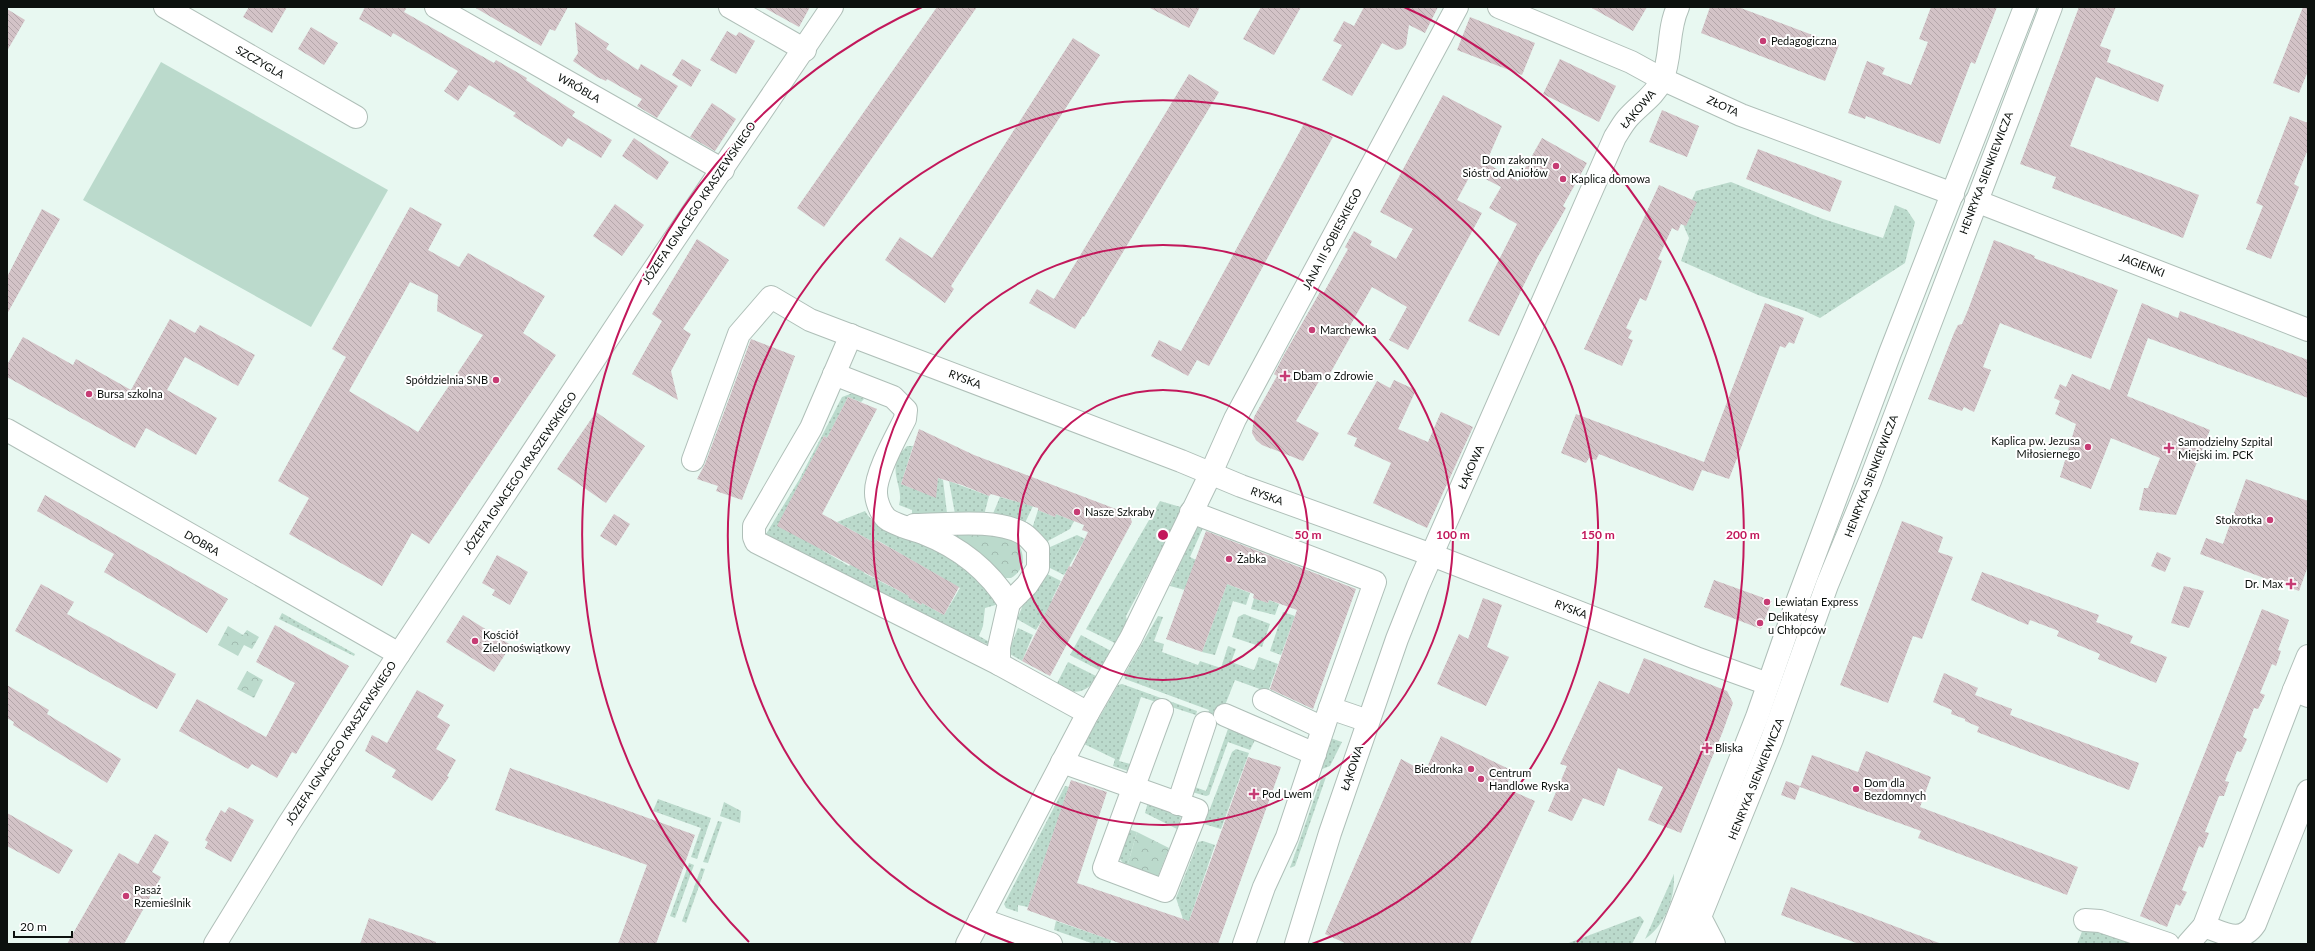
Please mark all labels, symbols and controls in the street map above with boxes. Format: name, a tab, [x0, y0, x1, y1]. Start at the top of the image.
place label: Pedagogiczna	[1771, 34, 1837, 47]
marker: Pedagogiczna	[1758, 36, 1768, 46]
street label: SZCZYGLA	[234, 42, 287, 81]
street label: WRÓBLA	[556, 70, 603, 105]
street label: ŁĄKOWA	[1617, 86, 1658, 131]
street label: ZŁOTA	[1705, 93, 1742, 119]
street label: HENRYKA SIENKIEWICZA	[1956, 109, 2015, 236]
street label: JÓZEFA IGNACEGO KRASZEWSKIEGO	[639, 119, 758, 286]
place label: Dom zakonny Sióstr od Aniołów	[1462, 153, 1548, 179]
marker: Dom zakonny Sióstr od Aniołów	[1551, 161, 1561, 171]
place label: Kaplica domowa	[1571, 172, 1650, 185]
marker: Kaplica domowa	[1558, 174, 1568, 184]
street label: JANA III SOBIESKIEGO	[1299, 186, 1364, 292]
street label: JAGIENKI	[2117, 250, 2167, 279]
place label: Marchewka	[1320, 323, 1376, 336]
marker: Marchewka	[1307, 325, 1317, 335]
street label: RYSKA	[947, 366, 984, 391]
place label: Dbam o Zdrowie	[1293, 369, 1374, 382]
marker: Dbam o Zdrowie	[1280, 371, 1290, 381]
place label: Spółdzielnia SNB	[406, 373, 488, 386]
marker: Spółdzielnia SNB	[491, 375, 501, 385]
place label: Bursa szkolna	[97, 387, 163, 400]
marker: Bursa szkolna	[84, 389, 94, 399]
street label: JÓZEFA IGNACEGO KRASZEWSKIEGO	[460, 389, 579, 556]
street label: HENRYKA SIENKIEWICZA	[1841, 412, 1900, 539]
place label: Kaplica pw. Jezusa Miłosiernego	[1991, 434, 2080, 460]
place label: Samodzielny Szpital Miejski im. PCK	[2178, 435, 2273, 461]
street label: ŁĄKOWA	[1455, 442, 1486, 491]
marker: Kaplica pw. Jezusa Miłosiernego	[2083, 442, 2093, 452]
marker: Samodzielny Szpital Miejski im. PCK	[2163, 442, 2175, 454]
street label: RYSKA	[1249, 484, 1286, 508]
place label: Nasze Szkraby	[1085, 505, 1155, 518]
marker: Nasze Szkraby	[1072, 507, 1082, 517]
place label: Stokrotka	[2216, 513, 2262, 526]
marker: Stokrotka	[2265, 515, 2275, 525]
street label: DOBRA	[182, 527, 223, 558]
text: 50 m	[1295, 527, 1321, 542]
text: 100 m	[1436, 527, 1470, 542]
text: 150 m	[1581, 527, 1615, 542]
text: 200 m	[1726, 527, 1760, 542]
centre of rings	[1156, 528, 1170, 542]
place label: Żabka	[1237, 552, 1266, 565]
marker: Żabka	[1224, 554, 1234, 564]
place label: Dr. Max	[2245, 577, 2284, 590]
marker: Dr. Max	[2286, 579, 2296, 589]
place label: Lewiatan Express	[1775, 595, 1858, 608]
street label: RYSKA	[1553, 596, 1590, 621]
marker: Lewiatan Express	[1762, 597, 1772, 607]
place label: Delikatesy u Chłopców	[1768, 610, 1827, 636]
marker: Delikatesy u Chłopców	[1755, 618, 1765, 628]
place label: Kościół Zielonoświątkowy	[483, 628, 571, 654]
marker: Kościół Zielonoświątkowy	[470, 636, 480, 646]
street label: JÓZEFA IGNACEGO KRASZEWSKIEGO	[283, 658, 399, 827]
street label: HENRYKA SIENKIEWICZA	[1725, 716, 1786, 842]
place label: Bliska	[1715, 741, 1743, 754]
street label: ŁĄKOWA	[1338, 743, 1366, 792]
marker: Bliska	[1702, 743, 1712, 753]
place label: Biedronka	[1414, 762, 1463, 775]
marker: Biedronka	[1466, 764, 1476, 774]
place label: Centrum Handlowe Ryska	[1489, 766, 1569, 792]
marker: Centrum Handlowe Ryska	[1476, 774, 1486, 784]
place label: Dom dla Bezdomnych	[1864, 776, 1926, 802]
marker: Dom dla Bezdomnych	[1851, 784, 1861, 794]
place label: Pod Lwem	[1262, 787, 1312, 800]
marker: Pod Lwem	[1249, 789, 1259, 799]
place label: Pasaż Rzemieślnik	[134, 883, 191, 909]
marker: Pasaż Rzemieślnik	[121, 891, 131, 901]
scale bar	[14, 913, 72, 939]
text: 20 m	[20, 919, 47, 934]

